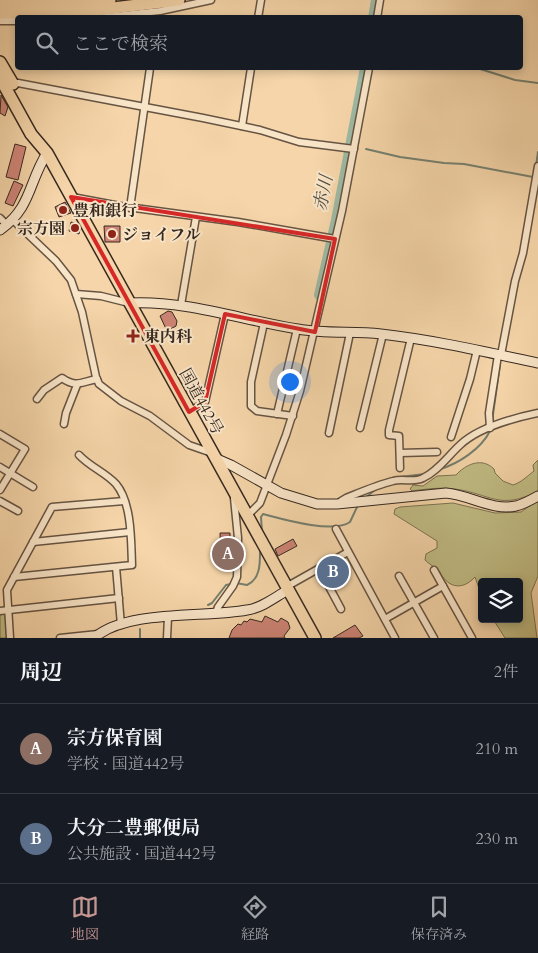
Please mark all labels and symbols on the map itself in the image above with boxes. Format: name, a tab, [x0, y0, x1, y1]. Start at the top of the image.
water label: 赤川	[308, 171, 340, 213]
place label: 豊和銀行	[73, 200, 137, 222]
marker: 豊和銀行	[57, 204, 69, 216]
place label: 宗方園	[17, 218, 65, 240]
marker: 宗方園	[69, 222, 81, 234]
place label: ジョイフル	[122, 224, 201, 246]
marker: ジョイフル	[106, 228, 118, 240]
place label: 東内科	[144, 326, 193, 348]
marker: 東内科	[126, 329, 140, 343]
street label: 国道442号	[174, 364, 228, 439]
your location	[277, 369, 303, 395]
pin: A	[212, 535, 244, 573]
pin: B	[317, 553, 349, 591]

